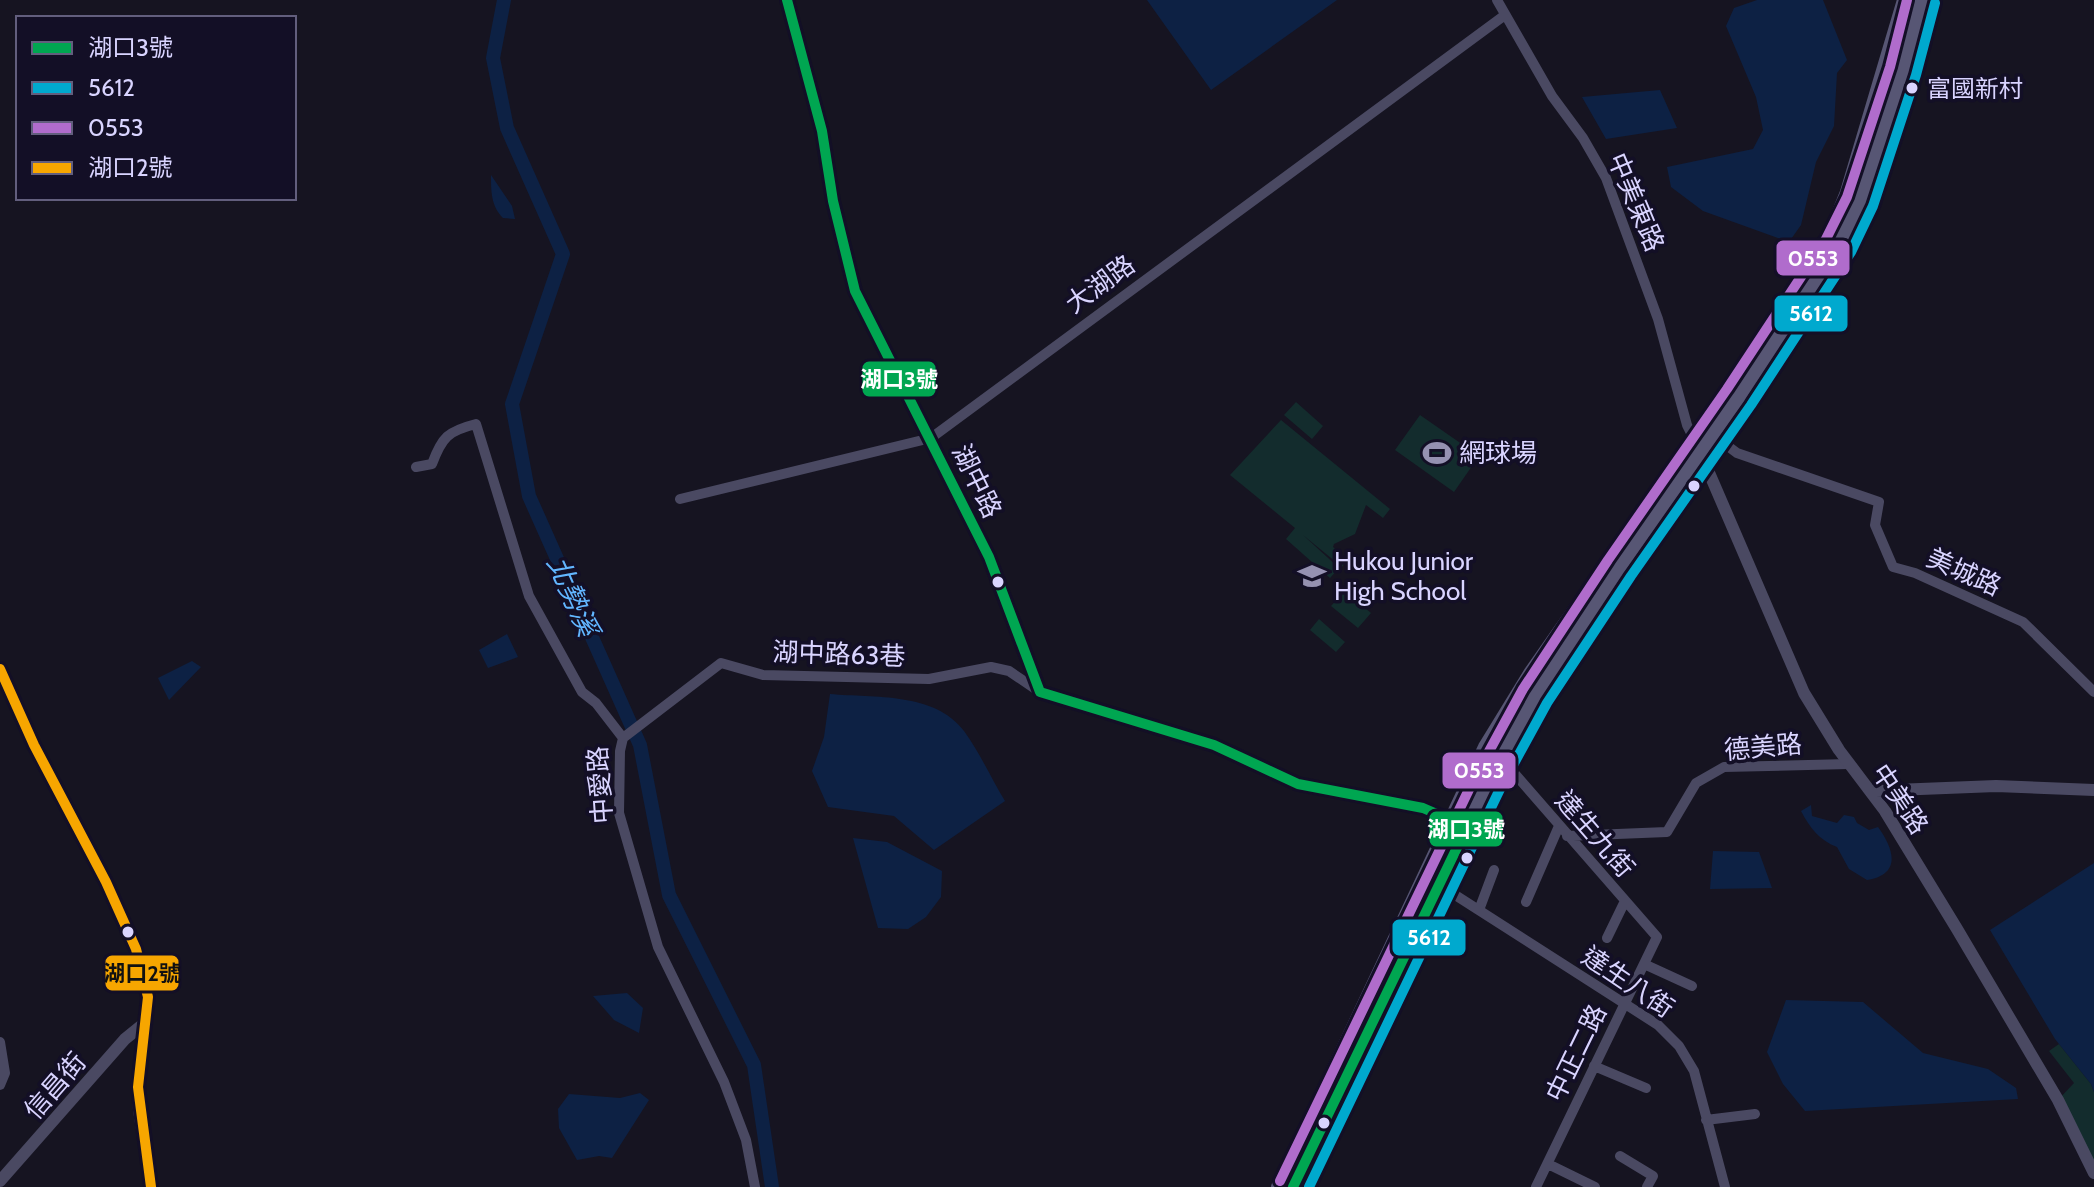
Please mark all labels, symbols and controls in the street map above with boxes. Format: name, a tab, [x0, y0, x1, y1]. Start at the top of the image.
legend	[16, 16, 296, 200]
text: 湖口3號	[88, 33, 173, 62]
text: 5612	[88, 73, 135, 102]
place label: 富國新村	[1927, 74, 2023, 103]
marker: 富國新村	[1904, 80, 1920, 96]
text: 0553	[88, 113, 144, 142]
street label: 中美東路	[1601, 148, 1671, 256]
text: 湖口2號	[88, 153, 173, 182]
line badge: 0553	[1775, 239, 1851, 277]
text: 0553	[1787, 245, 1839, 272]
street label: 大湖路	[1059, 248, 1141, 320]
line badge: 5612	[1773, 294, 1849, 333]
text: 5612	[1789, 300, 1833, 327]
line badge: 湖口3號	[861, 360, 937, 398]
text: 湖口3號	[860, 366, 938, 393]
place label: 網球場	[1459, 437, 1537, 469]
sports icon: 網球場	[1422, 438, 1452, 468]
street label: 湖中路	[946, 439, 1008, 523]
unlabelled marker	[1686, 478, 1702, 494]
street label: 美城路	[1922, 542, 2006, 602]
place label: Hukou Junior High School	[1334, 545, 1474, 607]
water label: 北勢溪	[540, 551, 607, 645]
school or university icon: Hukou Junior High School	[1297, 561, 1327, 591]
unlabelled marker	[990, 574, 1006, 590]
street label: 湖中路63巷	[772, 636, 906, 672]
street label: 德美路	[1723, 728, 1803, 766]
street label: 中愛路	[581, 745, 619, 825]
line badge: 0553	[1441, 751, 1517, 790]
text: 0553	[1453, 757, 1505, 784]
street label: 中美路	[1865, 758, 1935, 840]
street label: 達生九街	[1549, 784, 1641, 884]
line badge: 湖口3號	[1428, 810, 1504, 848]
text: 湖口3號	[1427, 816, 1505, 843]
unlabelled marker	[1459, 850, 1475, 866]
line badge: 5612	[1391, 918, 1467, 957]
unlabelled marker	[120, 924, 136, 940]
text: 5612	[1407, 924, 1451, 951]
street label: 達生八街	[1576, 940, 1680, 1024]
line badge: 湖口2號	[104, 954, 180, 992]
text: 湖口2號	[103, 960, 181, 987]
street label: 中正二路	[1539, 999, 1613, 1107]
street label: 信昌街	[17, 1046, 93, 1126]
unlabelled marker	[1316, 1115, 1332, 1131]

